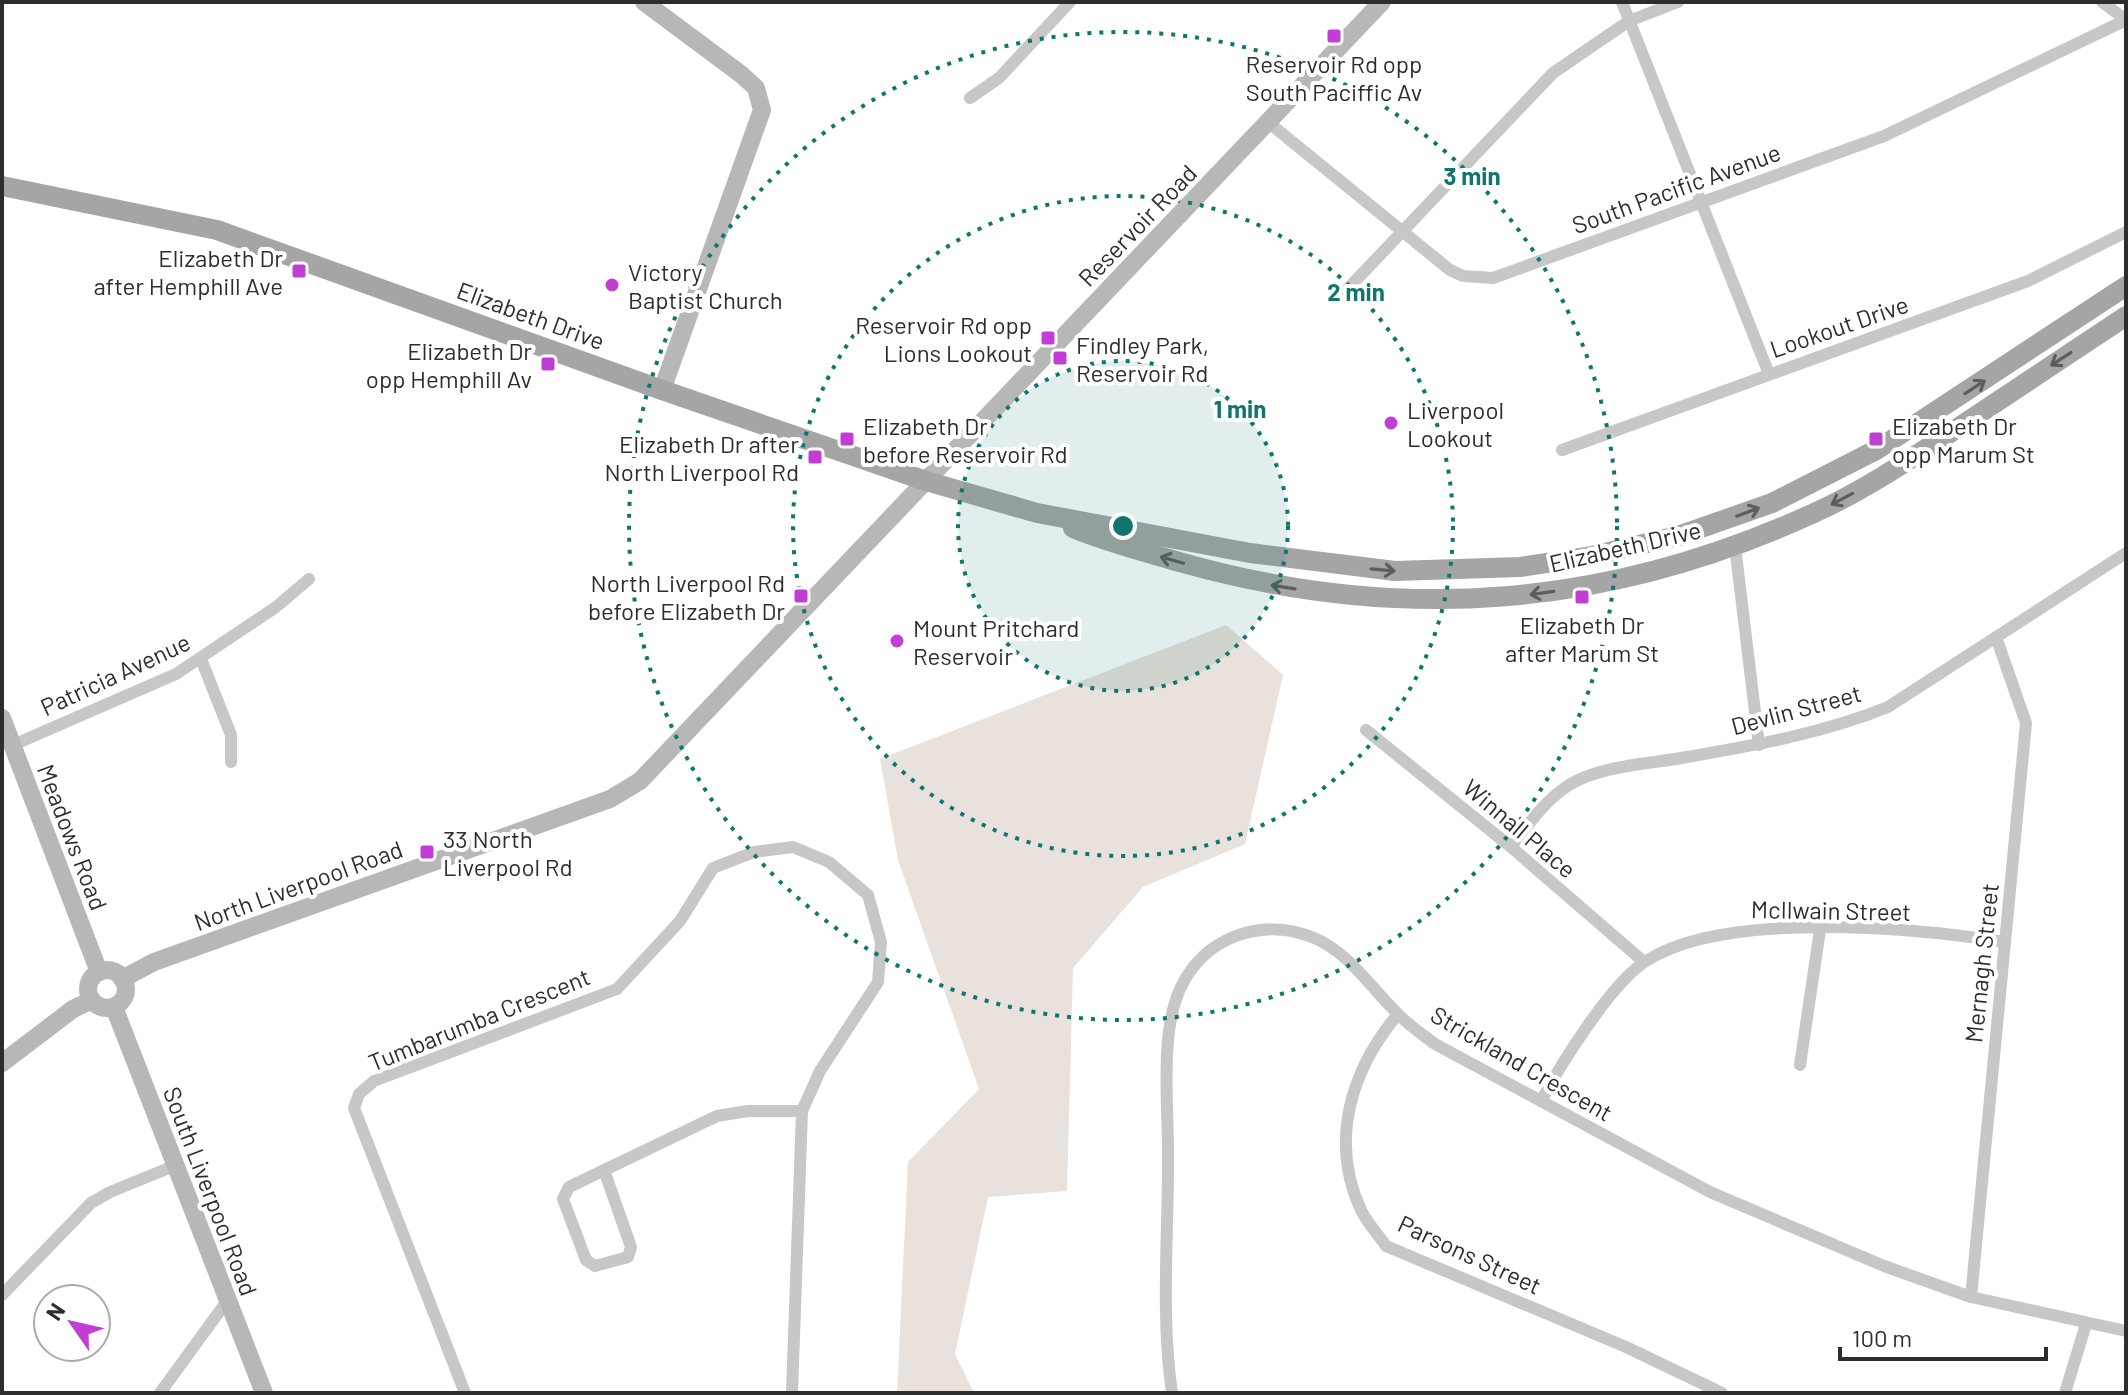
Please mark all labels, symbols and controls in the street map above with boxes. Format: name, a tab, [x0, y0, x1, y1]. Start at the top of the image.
marker: Reservoir Rd opp South Paciffic Av	[1325, 27, 1343, 45]
place label: Reservoir Rd opp South Paciffic Av	[1246, 49, 1422, 106]
street label: South Pacific Avenue	[1568, 137, 1784, 239]
street label: Reservoir Road	[1072, 158, 1202, 292]
text: 3 min	[1443, 161, 1501, 190]
place label: Elizabeth Dr after Hemphill Ave	[93, 243, 283, 300]
place label: Victory Baptist Church	[628, 257, 783, 314]
marker: Elizabeth Dr after Hemphill Ave	[290, 262, 308, 280]
street label: Elizabeth Drive	[453, 275, 609, 355]
marker: Victory Baptist Church	[603, 276, 621, 294]
text: 2 min	[1327, 277, 1385, 306]
street label: Lookout Drive	[1766, 289, 1912, 363]
place label: Reservoir Rd opp Lions Lookout	[855, 310, 1032, 367]
marker: Reservoir Rd opp Lions Lookout	[1039, 329, 1057, 347]
place label: Findley Park, Reservoir Rd	[1076, 330, 1209, 387]
place label: Elizabeth Dr opp Hemphill Av	[366, 336, 532, 393]
marker: Findley Park, Reservoir Rd	[1051, 349, 1069, 367]
one-way arrow	[2050, 352, 2073, 368]
marker: Elizabeth Dr opp Hemphill Av	[539, 355, 557, 373]
one-way arrow	[1964, 379, 1986, 396]
text: 1 min	[1214, 394, 1266, 423]
place label: Liverpool Lookout	[1407, 395, 1504, 452]
place label: Elizabeth Dr before Reservoir Rd	[863, 411, 1068, 468]
place label: Elizabeth Dr opp Marum St	[1892, 411, 2035, 468]
marker: Liverpool Lookout	[1382, 414, 1400, 432]
place label: Elizabeth Dr after North Liverpool Rd	[605, 429, 799, 486]
marker: Elizabeth Dr before Reservoir Rd	[838, 430, 856, 448]
marker: Elizabeth Dr opp Marum St	[1867, 430, 1885, 448]
marker: Elizabeth Dr after North Liverpool Rd	[806, 448, 824, 466]
one-way arrow	[1830, 492, 1854, 507]
one-way arrow	[1735, 504, 1760, 518]
centre of rings	[1109, 512, 1137, 540]
street label: Elizabeth Drive	[1546, 514, 1704, 578]
one-way arrow	[1160, 552, 1186, 567]
one-way arrow	[1369, 562, 1396, 577]
place label: North Liverpool Rd before Elizabeth Dr	[588, 568, 785, 625]
one-way arrow	[1271, 579, 1296, 594]
one-way arrow	[1530, 586, 1555, 601]
marker: North Liverpool Rd before Elizabeth Dr	[792, 587, 810, 605]
marker: Elizabeth Dr after Marum St	[1573, 588, 1591, 606]
place label: Elizabeth Dr after Marum St	[1505, 610, 1659, 667]
place label: Mount Pritchard Reservoir	[913, 613, 1079, 670]
street label: Patricia Avenue	[36, 627, 194, 721]
marker: Mount Pritchard Reservoir	[888, 632, 906, 650]
street label: Devlin Street	[1728, 678, 1864, 740]
street label: Meadows Road	[32, 760, 114, 914]
street label: Winnall Place	[1458, 772, 1582, 884]
place label: 33 North Liverpool Rd	[443, 824, 573, 881]
street label: North Liverpool Road	[190, 834, 406, 936]
marker: 33 North Liverpool Rd	[418, 843, 436, 861]
street label: Mernagh Street	[1958, 882, 2004, 1044]
street label: McIlwain Street	[1751, 894, 1911, 926]
street label: Tumbarumba Crescent	[364, 961, 594, 1077]
street label: Strickland Crescent	[1426, 999, 1618, 1127]
street label: South Liverpool Road	[158, 1082, 264, 1300]
street label: Parsons Street	[1394, 1208, 1546, 1300]
north arrow	[32, 1283, 112, 1363]
text: N	[40, 1298, 69, 1325]
scale bar	[1840, 1311, 2046, 1361]
text: 100 m	[1852, 1323, 1912, 1352]

